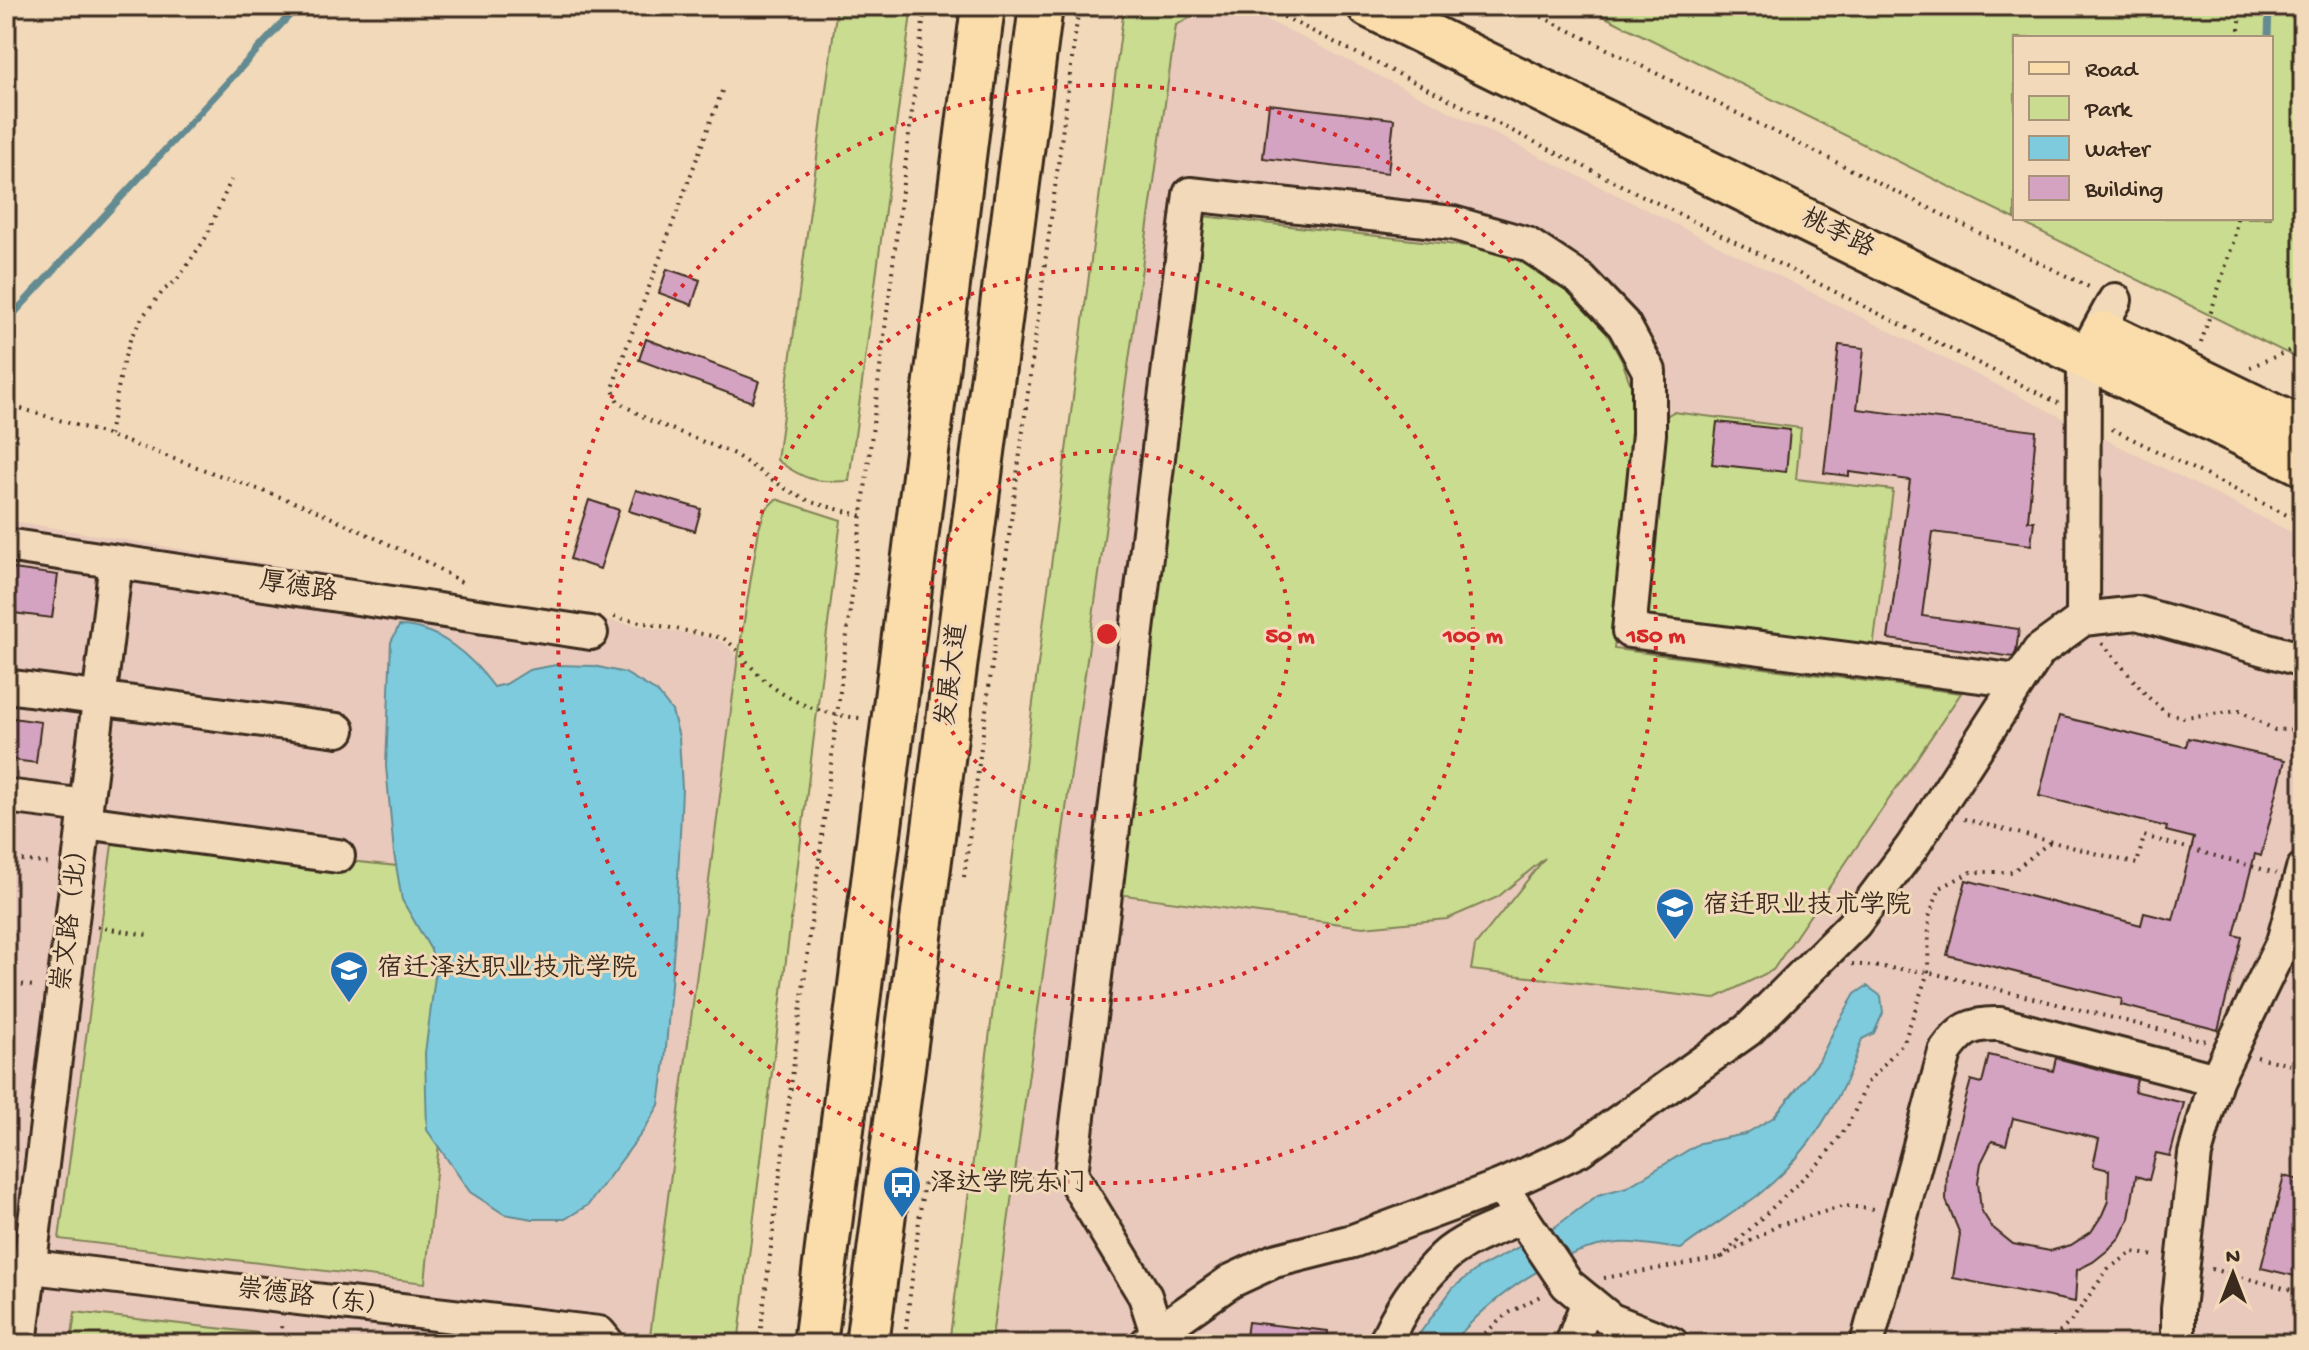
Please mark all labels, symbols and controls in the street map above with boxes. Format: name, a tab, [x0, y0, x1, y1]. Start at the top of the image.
legend	[2013, 36, 2273, 220]
text: Road	[2085, 57, 2139, 86]
text: Park	[2084, 97, 2133, 126]
text: Water	[2085, 137, 2152, 166]
text: Building	[2084, 177, 2163, 206]
street label: 桃李路	[1795, 202, 1880, 266]
street label: 厚德路	[257, 566, 339, 610]
centre of rings	[1093, 620, 1121, 648]
street label: 发展大道	[930, 621, 976, 729]
text: 50 m	[1266, 623, 1314, 652]
text: 100 m	[1442, 623, 1503, 652]
text: 150 m	[1626, 623, 1685, 652]
street label: 崇文路（北）	[46, 834, 98, 993]
school or university icon: 宿迁职业技术学院	[1654, 886, 1696, 941]
place label: 宿迁职业技术学院	[1703, 890, 1911, 923]
school or university icon: 宿迁泽达职业技术学院	[328, 949, 370, 1004]
place label: 宿迁泽达职业技术学院	[377, 953, 637, 986]
bus stop icon: 泽达学院东门	[881, 1164, 923, 1219]
place label: 泽达学院东门	[930, 1168, 1086, 1201]
north arrow	[2193, 1234, 2273, 1314]
text: N	[2226, 1245, 2240, 1271]
street label: 崇德路（东）	[235, 1273, 394, 1325]

